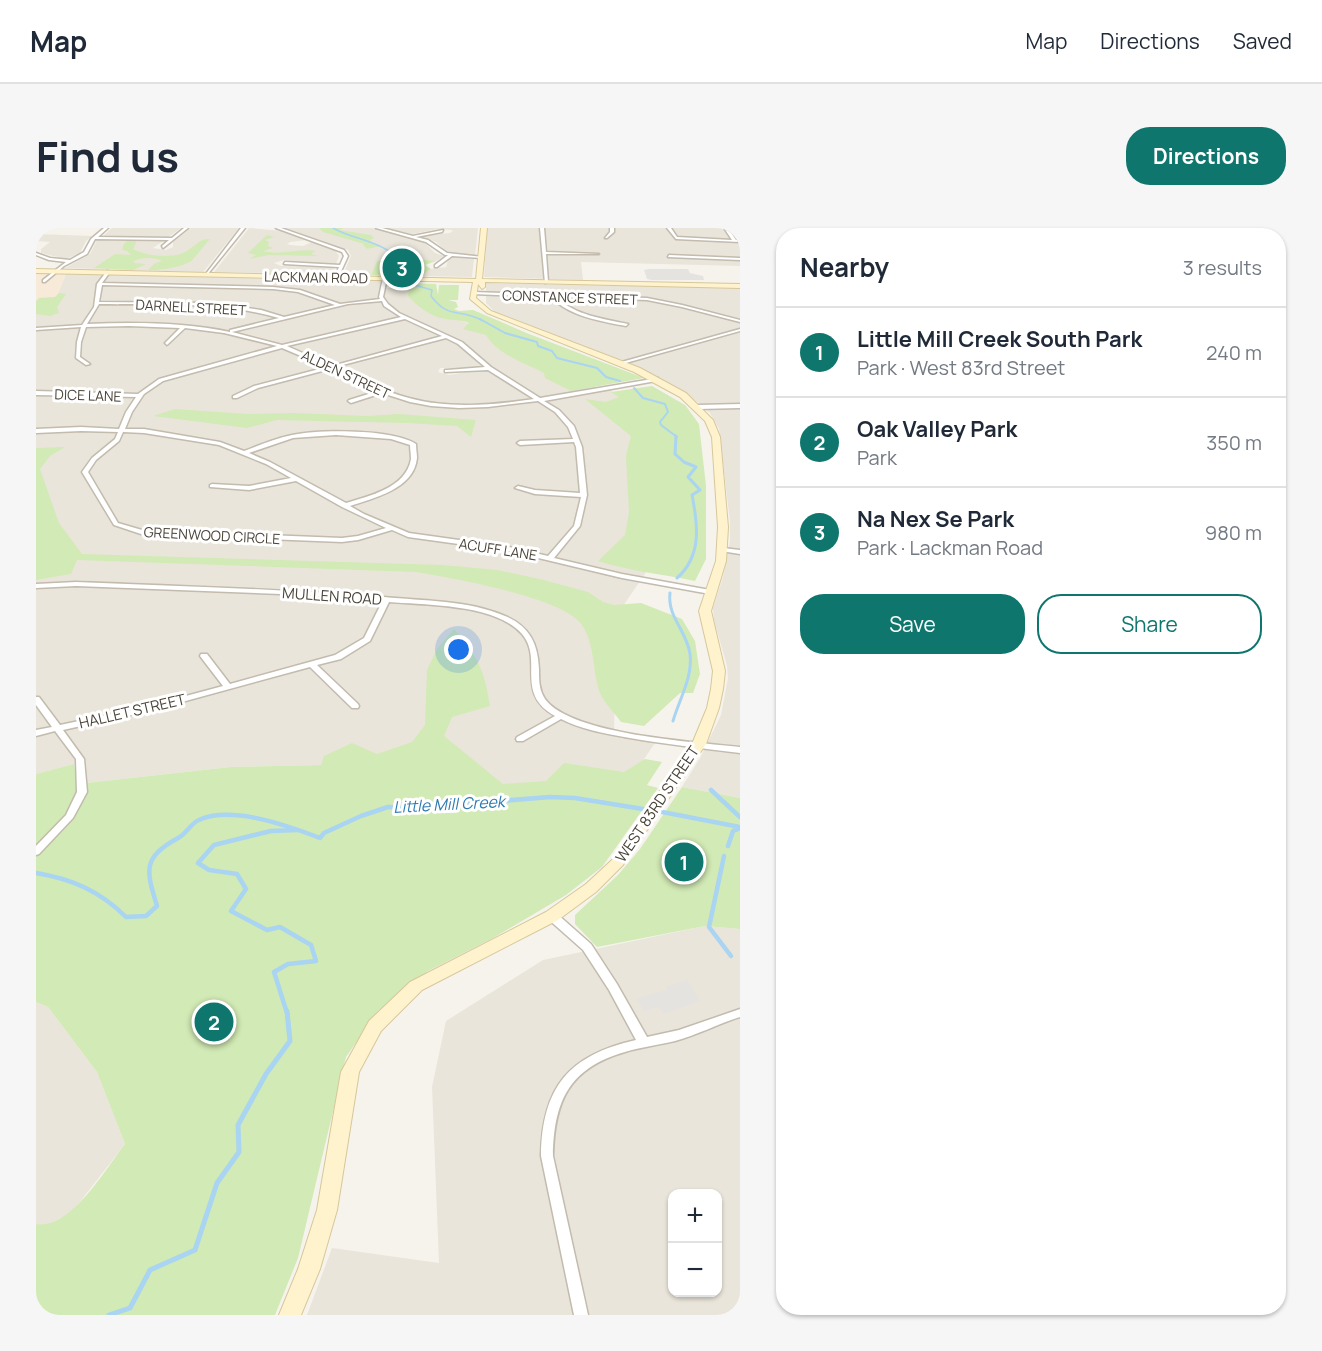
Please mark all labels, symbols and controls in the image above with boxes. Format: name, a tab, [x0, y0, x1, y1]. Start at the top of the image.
text: Map	[30, 22, 87, 60]
text: Map	[1026, 27, 1067, 55]
text: Directions	[1100, 27, 1200, 55]
text: Saved	[1233, 27, 1292, 55]
text: Find us	[36, 127, 179, 185]
button: Directions	[1126, 127, 1286, 185]
pin: 3	[382, 246, 422, 291]
text: Nearby	[800, 249, 889, 285]
text: 3 results	[1183, 254, 1262, 281]
street label: LACKMAN ROAD	[264, 267, 368, 287]
street label: CONSTANCE STREET	[502, 285, 639, 309]
street label: DARNELL STREET	[135, 295, 248, 319]
text: Little Mill Creek South Park	[857, 324, 1142, 354]
text: 1	[815, 339, 824, 366]
text: 240 m	[1206, 339, 1262, 366]
street label: ALDEN STREET	[299, 345, 394, 403]
text: Park · West 83rd Street	[857, 354, 1065, 381]
street label: DICE LANE	[54, 384, 122, 406]
text: Oak Valley Park	[857, 414, 1017, 444]
text: 2	[814, 429, 825, 456]
text: 350 m	[1206, 429, 1262, 456]
text: Park	[857, 444, 897, 471]
text: Na Nex Se Park	[857, 504, 1014, 534]
text: 3	[814, 519, 825, 546]
text: 980 m	[1205, 519, 1262, 546]
street label: GREENWOOD CIRCLE	[143, 522, 281, 548]
street label: ACUFF LANE	[458, 533, 538, 565]
text: Park · Lackman Road	[857, 534, 1043, 561]
street label: MULLEN ROAD	[281, 582, 383, 610]
button: Save	[800, 594, 1025, 654]
button: Share	[1037, 594, 1262, 654]
your location	[444, 635, 473, 664]
street label: HALLET STREET	[77, 689, 187, 733]
street label: WEST 83RD STREET	[610, 742, 704, 866]
water label: Little Mill Creek	[393, 790, 507, 818]
pin: 1	[664, 840, 704, 884]
pin: 2	[194, 1000, 234, 1044]
map controls	[668, 1189, 722, 1297]
button: +	[668, 1189, 722, 1243]
button: −	[668, 1243, 722, 1297]

